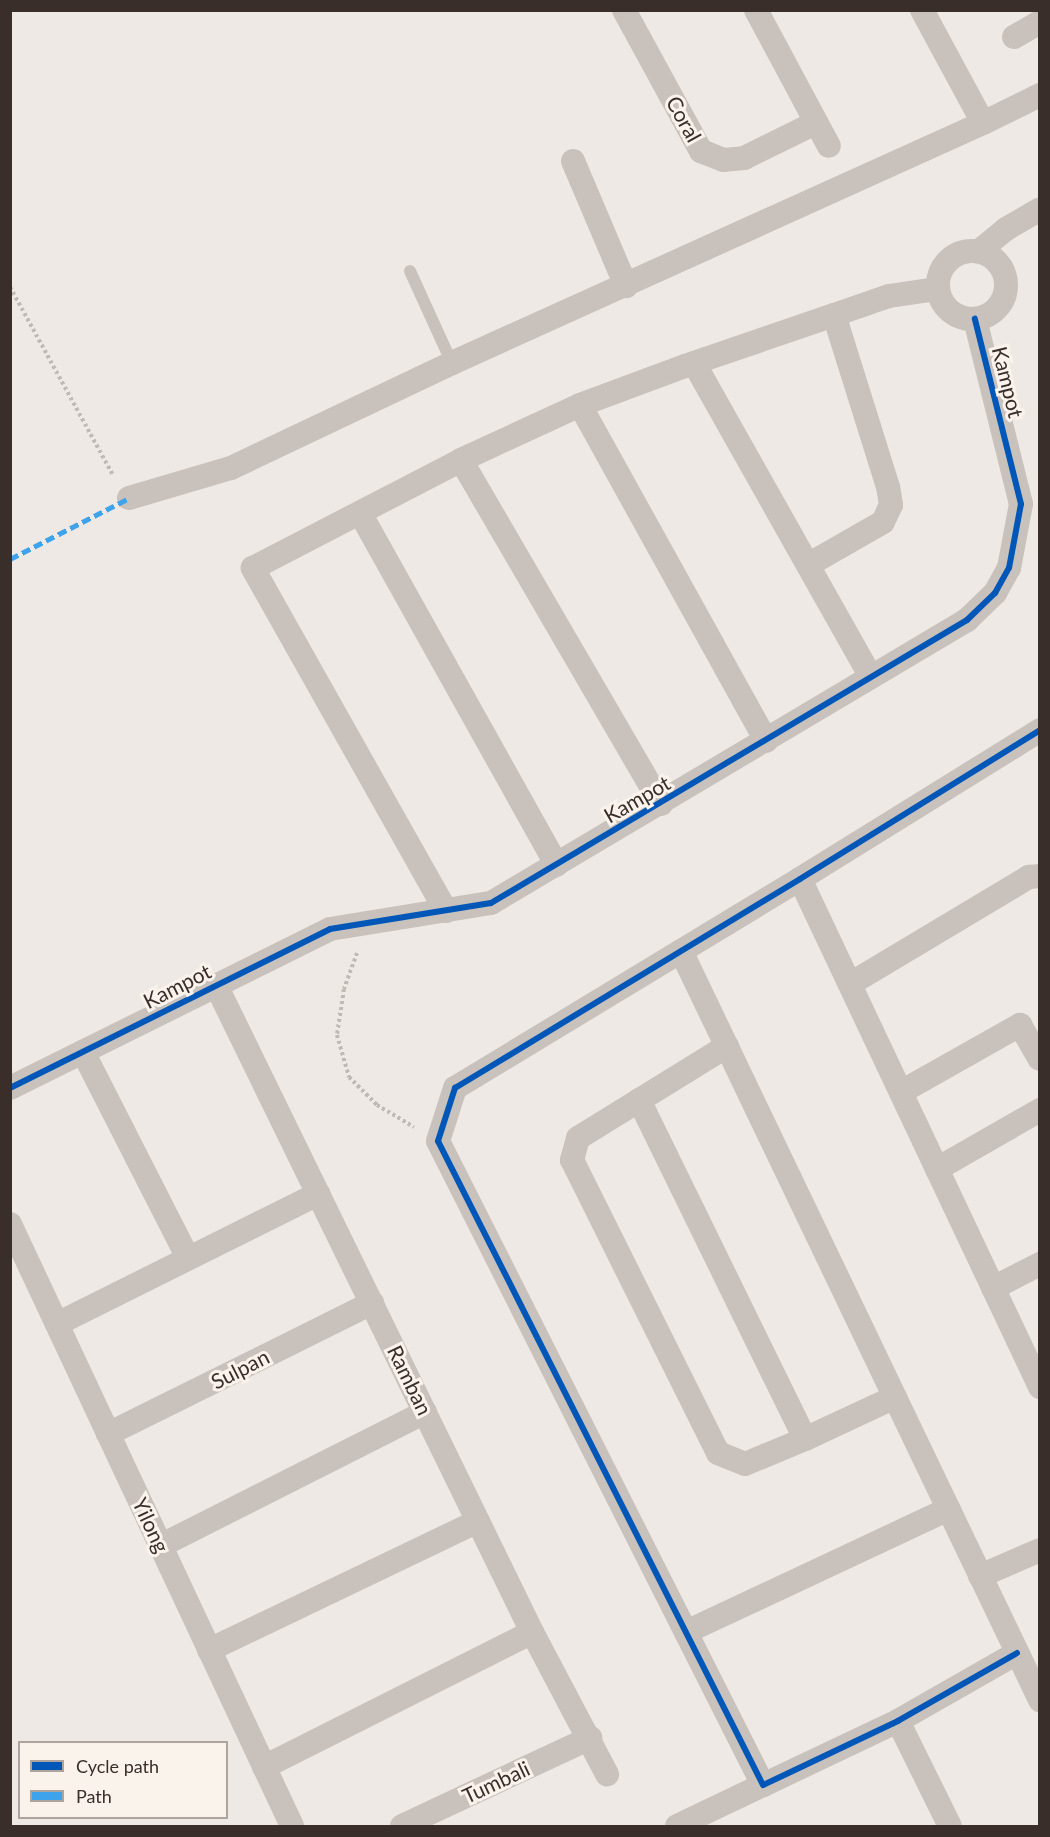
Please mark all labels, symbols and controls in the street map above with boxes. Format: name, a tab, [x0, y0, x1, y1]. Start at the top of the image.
street label: Coral	[661, 92, 707, 146]
street label: Kampot	[987, 344, 1029, 420]
street label: Kampot	[599, 770, 675, 828]
street label: Kampot	[139, 958, 215, 1014]
street label: Ramban	[382, 1341, 438, 1419]
street label: Sulpan	[207, 1344, 273, 1394]
street label: Yilong	[127, 1494, 175, 1556]
legend	[18, 1741, 228, 1819]
text: Cycle path	[76, 1755, 159, 1777]
street label: Tumbali	[458, 1755, 534, 1809]
text: Path	[76, 1785, 112, 1807]

